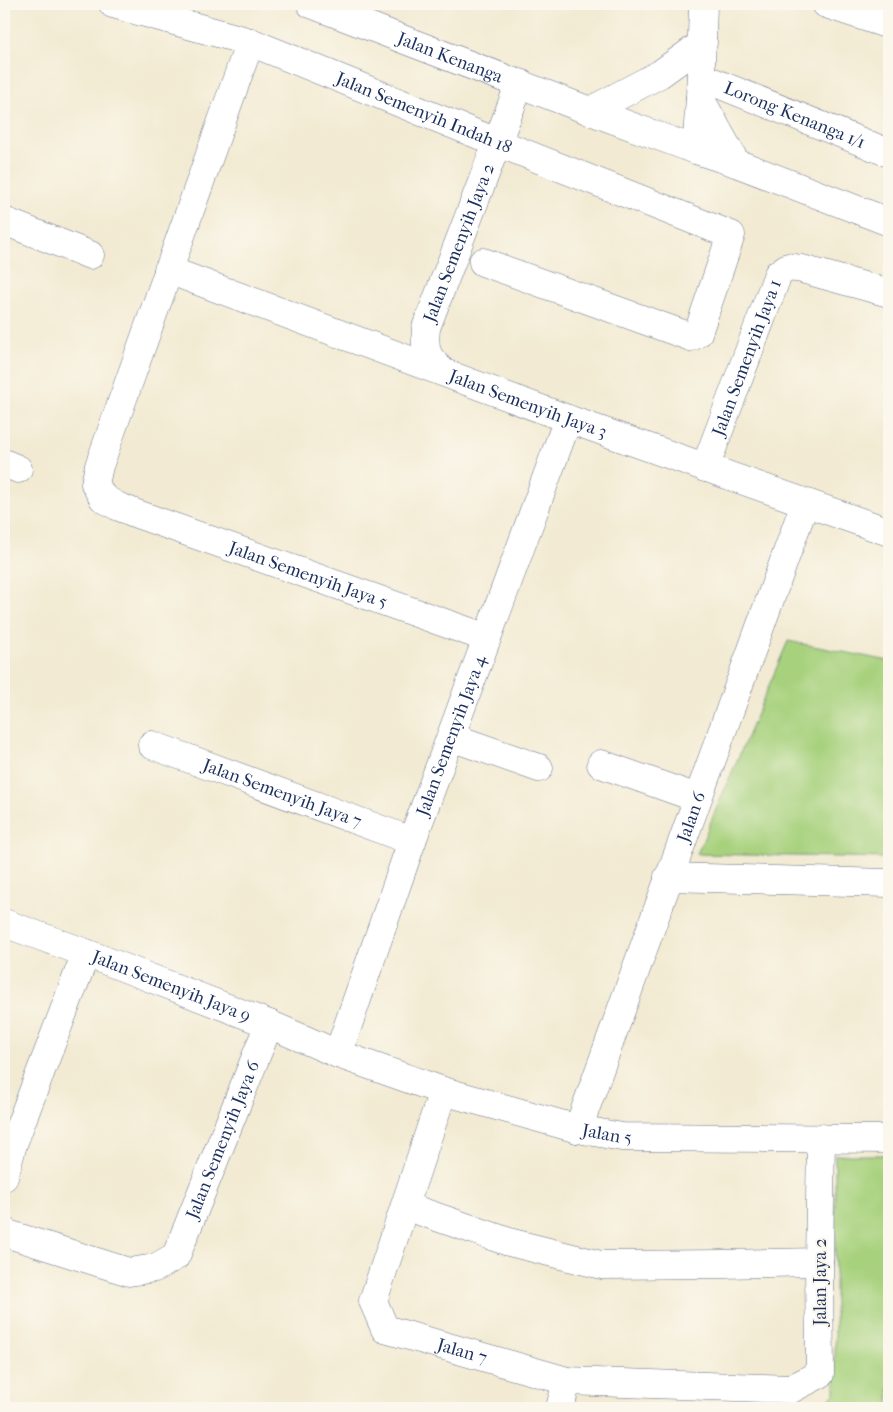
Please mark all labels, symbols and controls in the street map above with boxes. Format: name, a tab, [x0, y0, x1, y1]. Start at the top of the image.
street label: Jalan Kenanga	[392, 27, 506, 88]
street label: Jalan Semenyih Indah 18	[331, 67, 515, 158]
street label: Lorong Kenanga 1/1	[721, 77, 868, 153]
street label: Jalan Semenyih Jaya 2	[419, 161, 499, 327]
street label: Jalan Semenyih Jaya 1	[707, 277, 786, 441]
street label: Jalan Semenyih Jaya 3	[444, 365, 609, 443]
street label: Jalan Semenyih Jaya 5	[224, 537, 390, 613]
street label: Jalan Semenyih Jaya 4	[412, 652, 491, 821]
street label: Jalan Semenyih Jaya 7	[198, 754, 365, 833]
street label: Jalan 6	[672, 789, 710, 847]
street label: Jalan Semenyih Jaya 9	[87, 946, 254, 1027]
street label: Jalan Semenyih Jaya 6	[181, 1057, 264, 1224]
street label: Jalan 5	[579, 1120, 632, 1148]
street label: Jalan Jaya 2	[810, 1238, 831, 1328]
street label: Jalan 7	[433, 1334, 490, 1369]

